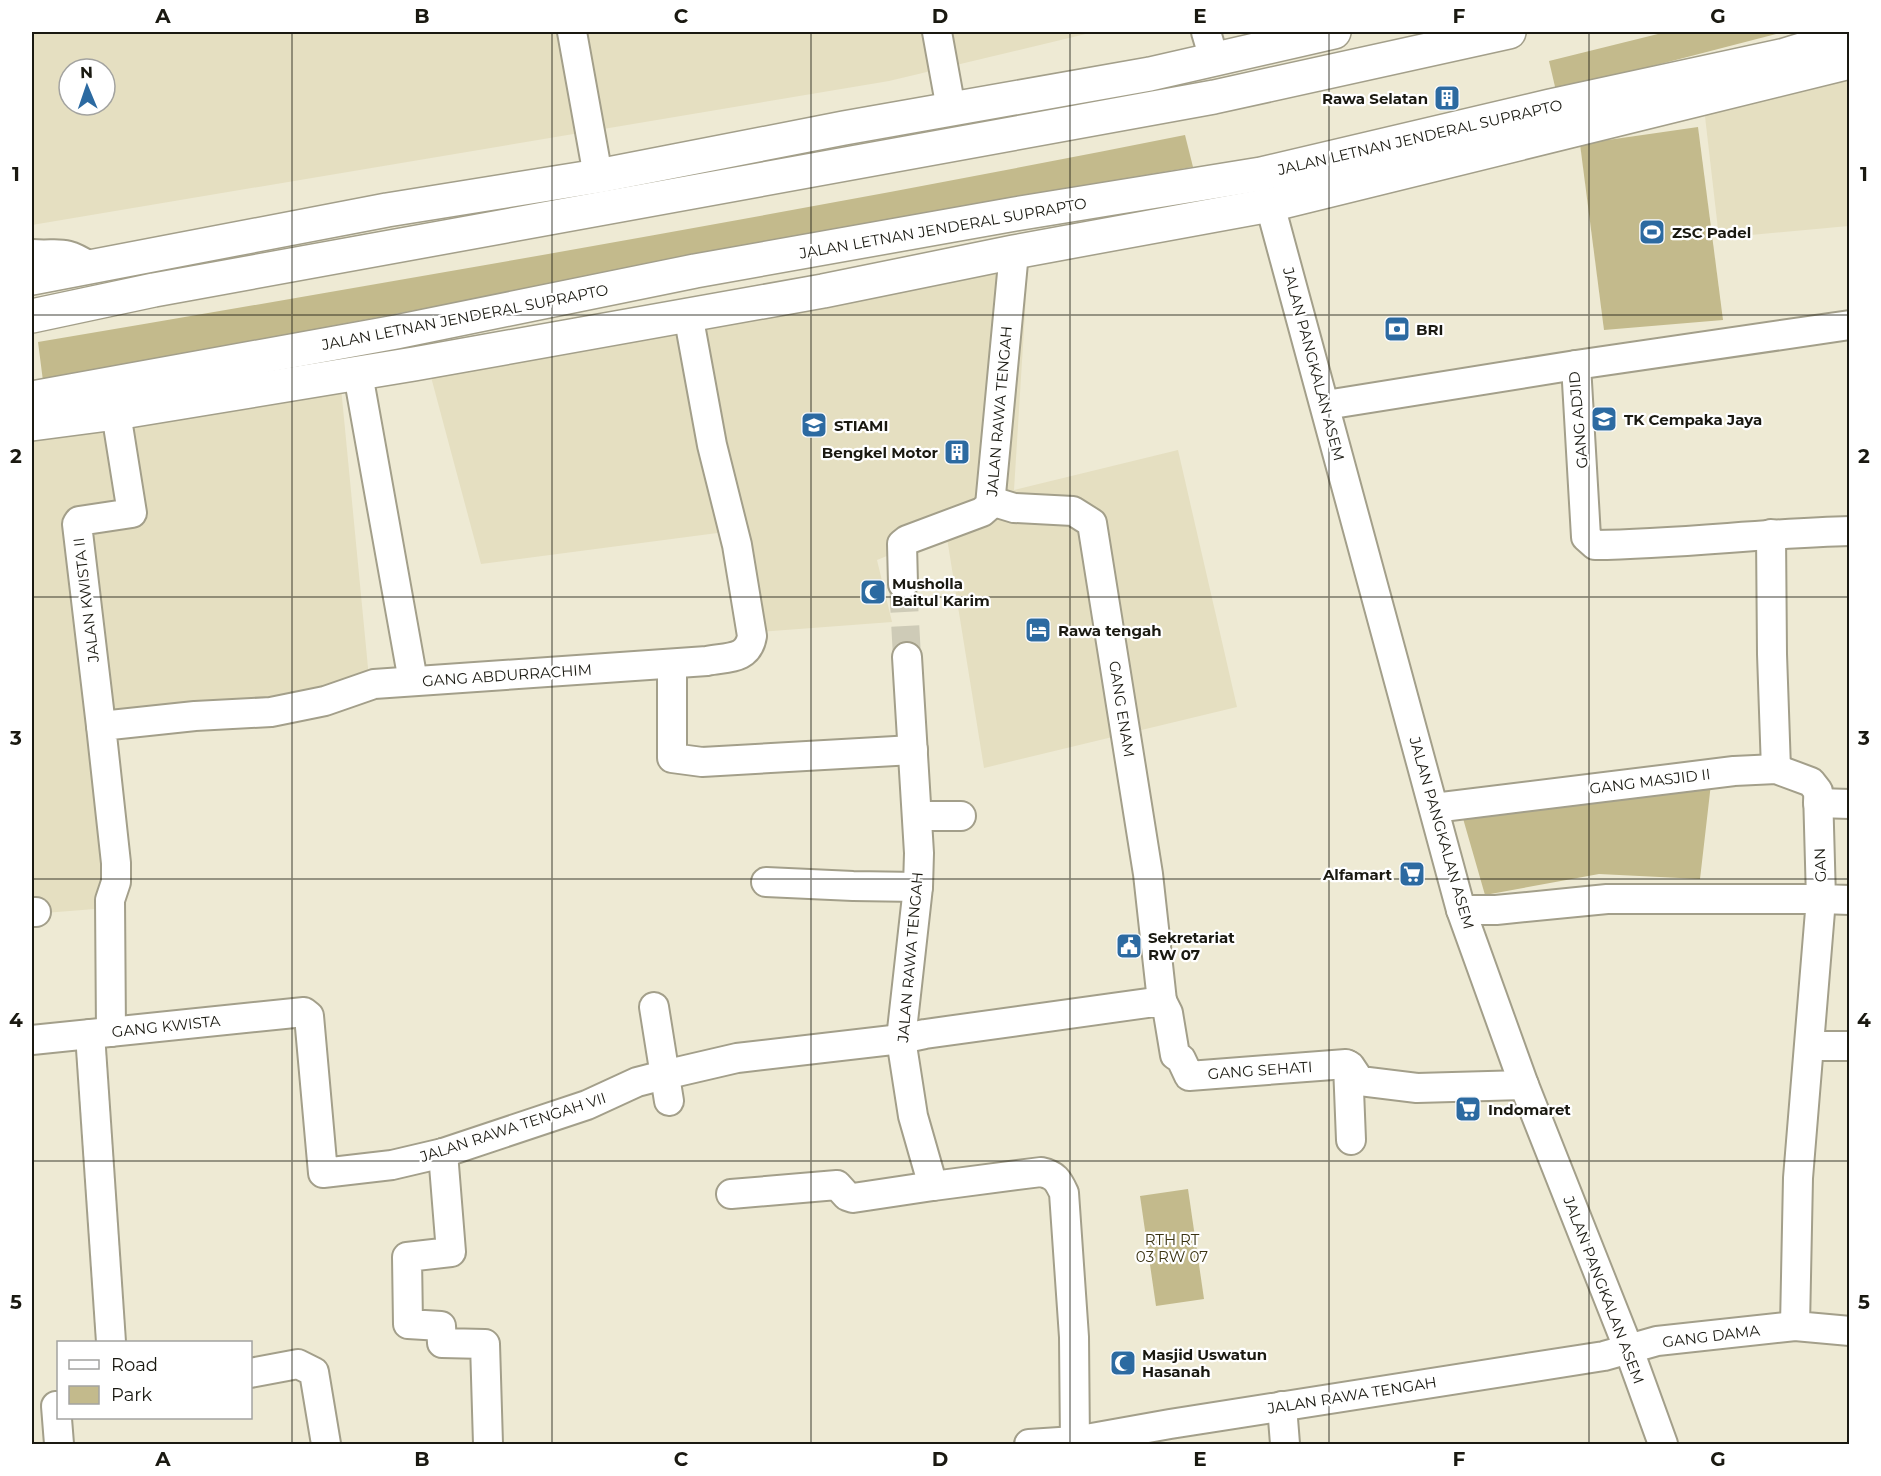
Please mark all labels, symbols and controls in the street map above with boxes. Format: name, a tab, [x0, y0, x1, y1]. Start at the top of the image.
text: A	[154, 4, 171, 28]
text: B	[414, 4, 430, 28]
text: C	[674, 4, 689, 28]
text: D	[932, 4, 948, 28]
text: E	[1193, 4, 1207, 28]
text: F	[1453, 4, 1466, 28]
text: G	[1710, 4, 1726, 28]
north arrow	[57, 57, 117, 117]
text: N	[80, 63, 93, 82]
building icon: Rawa Selatan	[1432, 83, 1462, 113]
place label: Rawa Selatan	[1322, 89, 1428, 108]
street label: JALAN LETNAN JENDERAL SUPRAPTO	[1275, 95, 1564, 179]
text: 1	[12, 162, 20, 186]
text: 1	[1860, 162, 1868, 186]
street label: JALAN LETNAN JENDERAL SUPRAPTO	[797, 193, 1088, 263]
sports icon: ZSC Padel	[1637, 217, 1667, 247]
place label: ZSC Padel	[1672, 223, 1751, 242]
street label: JALAN PANGKALAN ASEM	[1279, 264, 1349, 463]
street label: JALAN LETNAN JENDERAL SUPRAPTO	[319, 280, 610, 354]
bank icon: BRI	[1382, 314, 1412, 344]
place label: BRI	[1416, 320, 1443, 339]
street label: JALAN RAWA TENGAH	[982, 325, 1016, 498]
street label: GANG ADJID	[1564, 371, 1592, 469]
school or university icon: TK Cempaka Jaya	[1589, 404, 1619, 434]
school or university icon: STIAMI	[799, 410, 829, 440]
place label: TK Cempaka Jaya	[1624, 410, 1762, 429]
place label: STIAMI	[834, 416, 888, 435]
building icon: Bengkel Motor	[942, 437, 972, 467]
place label: Bengkel Motor	[822, 443, 939, 462]
text: 2	[10, 444, 22, 468]
text: 2	[1858, 444, 1870, 468]
street label: JALAN KWISTA II	[69, 536, 103, 665]
place label: Musholla Baitul Karim	[892, 574, 990, 610]
mosque icon: Musholla Baitul Karim	[858, 577, 888, 607]
hotel icon: Rawa tengah	[1023, 615, 1053, 645]
place label: Rawa tengah	[1058, 621, 1162, 640]
street label: GANG ENAM	[1105, 659, 1139, 759]
street label: GANG ABDURRACHIM	[421, 660, 593, 690]
text: 3	[9, 726, 22, 750]
text: 3	[1857, 726, 1870, 750]
street label: JALAN PANGKALAN ASEM	[1405, 734, 1479, 931]
street label: GANG MASJID II	[1588, 764, 1712, 798]
street label: GAN	[1810, 847, 1830, 883]
supermarket icon: Alfamart	[1397, 859, 1427, 889]
place label: Alfamart	[1322, 865, 1392, 884]
street label: JALAN RAWA TENGAH	[893, 871, 927, 1044]
place label: Sekretariat RW 07	[1148, 928, 1235, 964]
public building icon: Sekretariat RW 07	[1114, 931, 1144, 961]
text: 4	[9, 1008, 23, 1032]
text: 4	[1857, 1008, 1871, 1032]
street label: GANG KWISTA	[111, 1011, 221, 1041]
street label: GANG SEHATI	[1207, 1057, 1313, 1083]
street label: JALAN RAWA TENGAH VII	[417, 1088, 608, 1166]
supermarket icon: Indomaret	[1453, 1094, 1483, 1124]
place label: Indomaret	[1488, 1100, 1571, 1119]
street label: JALAN PANGKALAN ASEM	[1559, 1193, 1649, 1387]
park label: RTH RT 03 RW 07	[1136, 1230, 1208, 1266]
text: 5	[10, 1290, 22, 1314]
text: 5	[1858, 1290, 1870, 1314]
street label: GANG DAMA	[1661, 1321, 1761, 1351]
legend	[57, 1341, 252, 1419]
place label: Masjid Uswatun Hasanah	[1142, 1345, 1267, 1381]
mosque icon: Masjid Uswatun Hasanah	[1108, 1348, 1138, 1378]
text: Road	[111, 1354, 158, 1376]
street label: JALAN RAWA TENGAH	[1265, 1372, 1438, 1418]
text: Park	[111, 1384, 152, 1406]
text: A	[154, 1447, 171, 1471]
text: B	[414, 1447, 430, 1471]
text: C	[674, 1447, 689, 1471]
text: D	[932, 1447, 948, 1471]
text: E	[1193, 1447, 1207, 1471]
text: F	[1453, 1447, 1466, 1471]
text: G	[1710, 1447, 1726, 1471]

